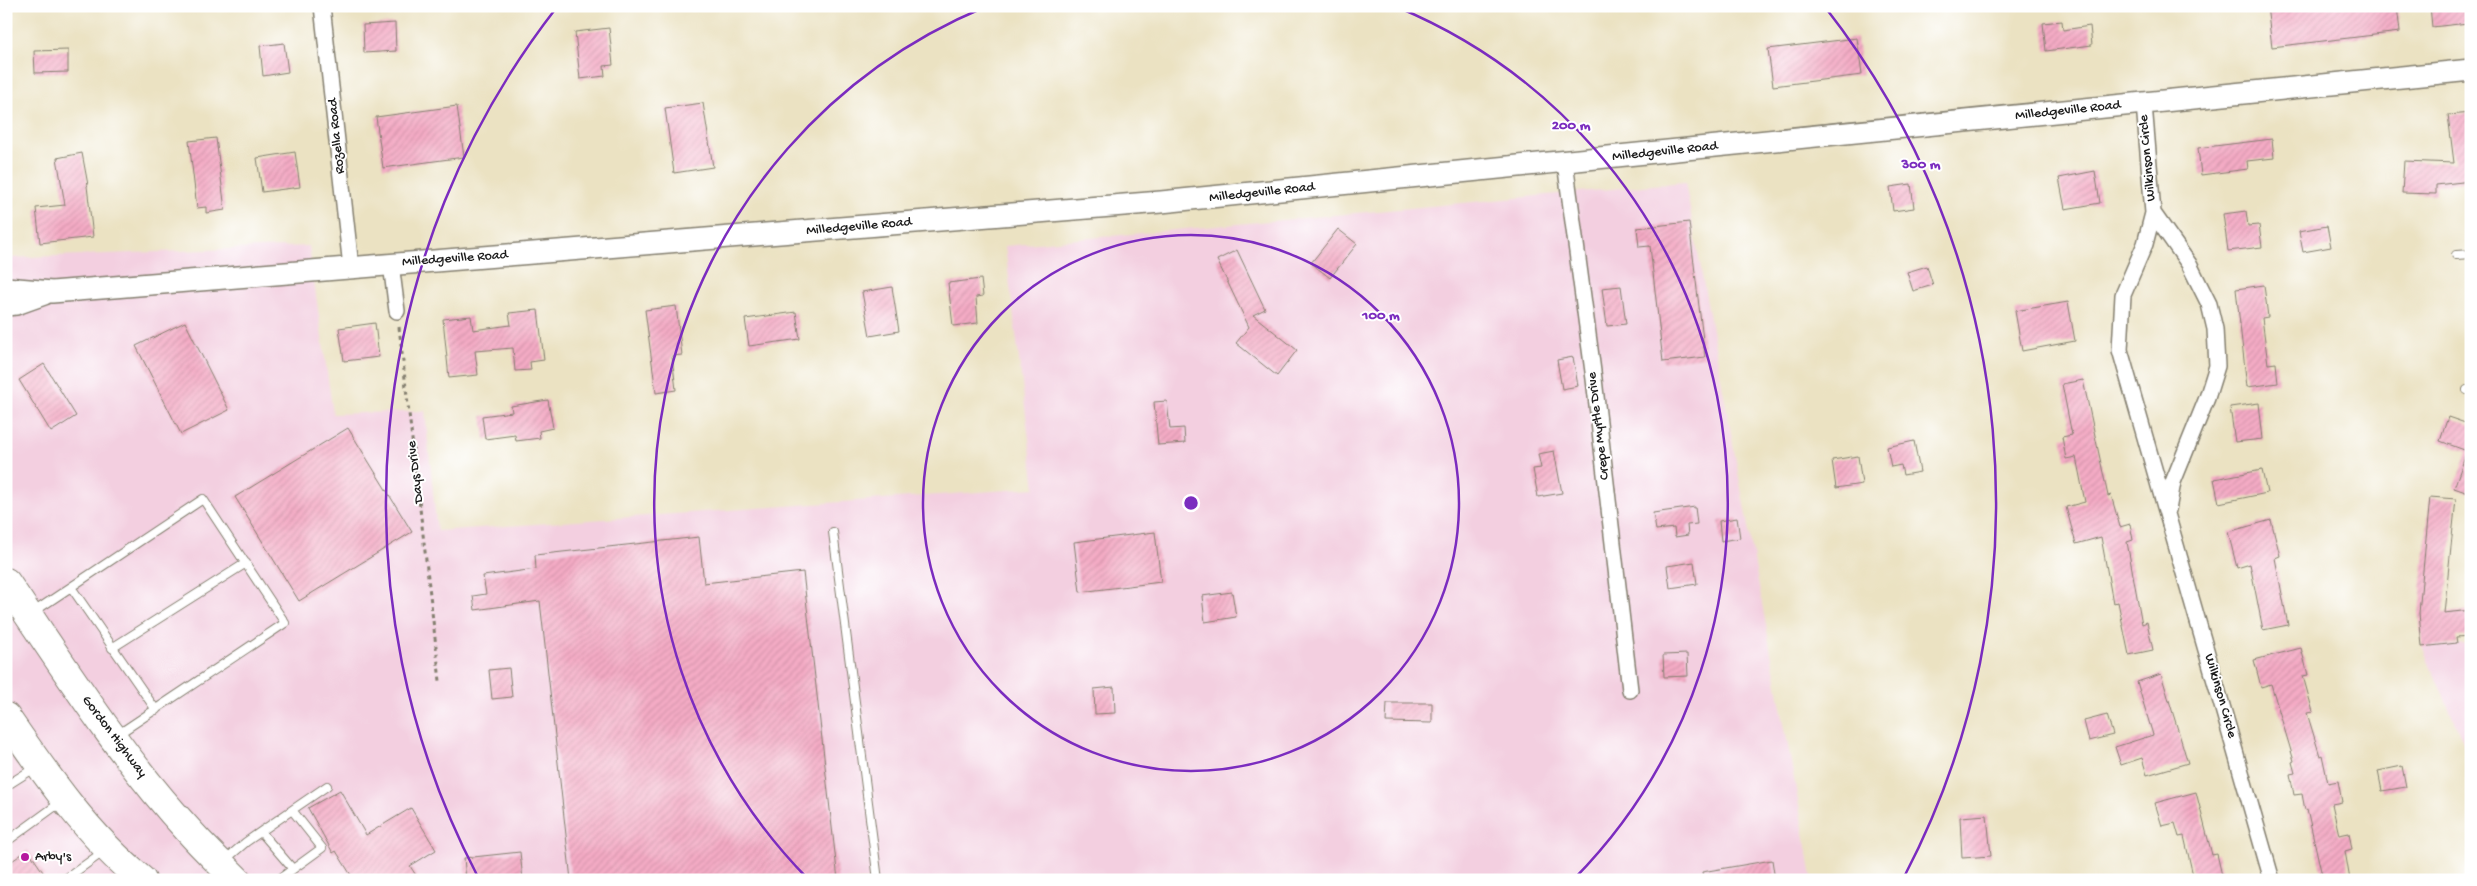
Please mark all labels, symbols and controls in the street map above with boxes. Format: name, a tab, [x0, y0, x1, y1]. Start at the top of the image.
street label: Rozella Road	[324, 96, 349, 175]
street label: Milledgeville Road	[2014, 97, 2123, 125]
street label: Wilkinson Circle	[2136, 113, 2160, 202]
text: 200 m	[1552, 117, 1591, 135]
street label: Milledgeville Road	[1611, 138, 1720, 166]
text: 300 m	[1900, 156, 1941, 174]
street label: Milledgeville Road	[1208, 179, 1317, 207]
street label: Milledgeville Road	[805, 214, 914, 240]
street label: Milledgeville Road	[402, 247, 510, 271]
text: 100 m	[1361, 307, 1400, 325]
street label: Crepe Myrtle Drive	[1584, 370, 1614, 481]
street label: Days Drive	[404, 439, 428, 505]
centre of rings	[1182, 494, 1200, 512]
street label: Wilkinson Circle	[2200, 652, 2240, 741]
street label: Gordon Highway	[78, 693, 150, 782]
place label: Arby's	[35, 849, 72, 866]
marker: Arby's	[19, 851, 31, 863]

